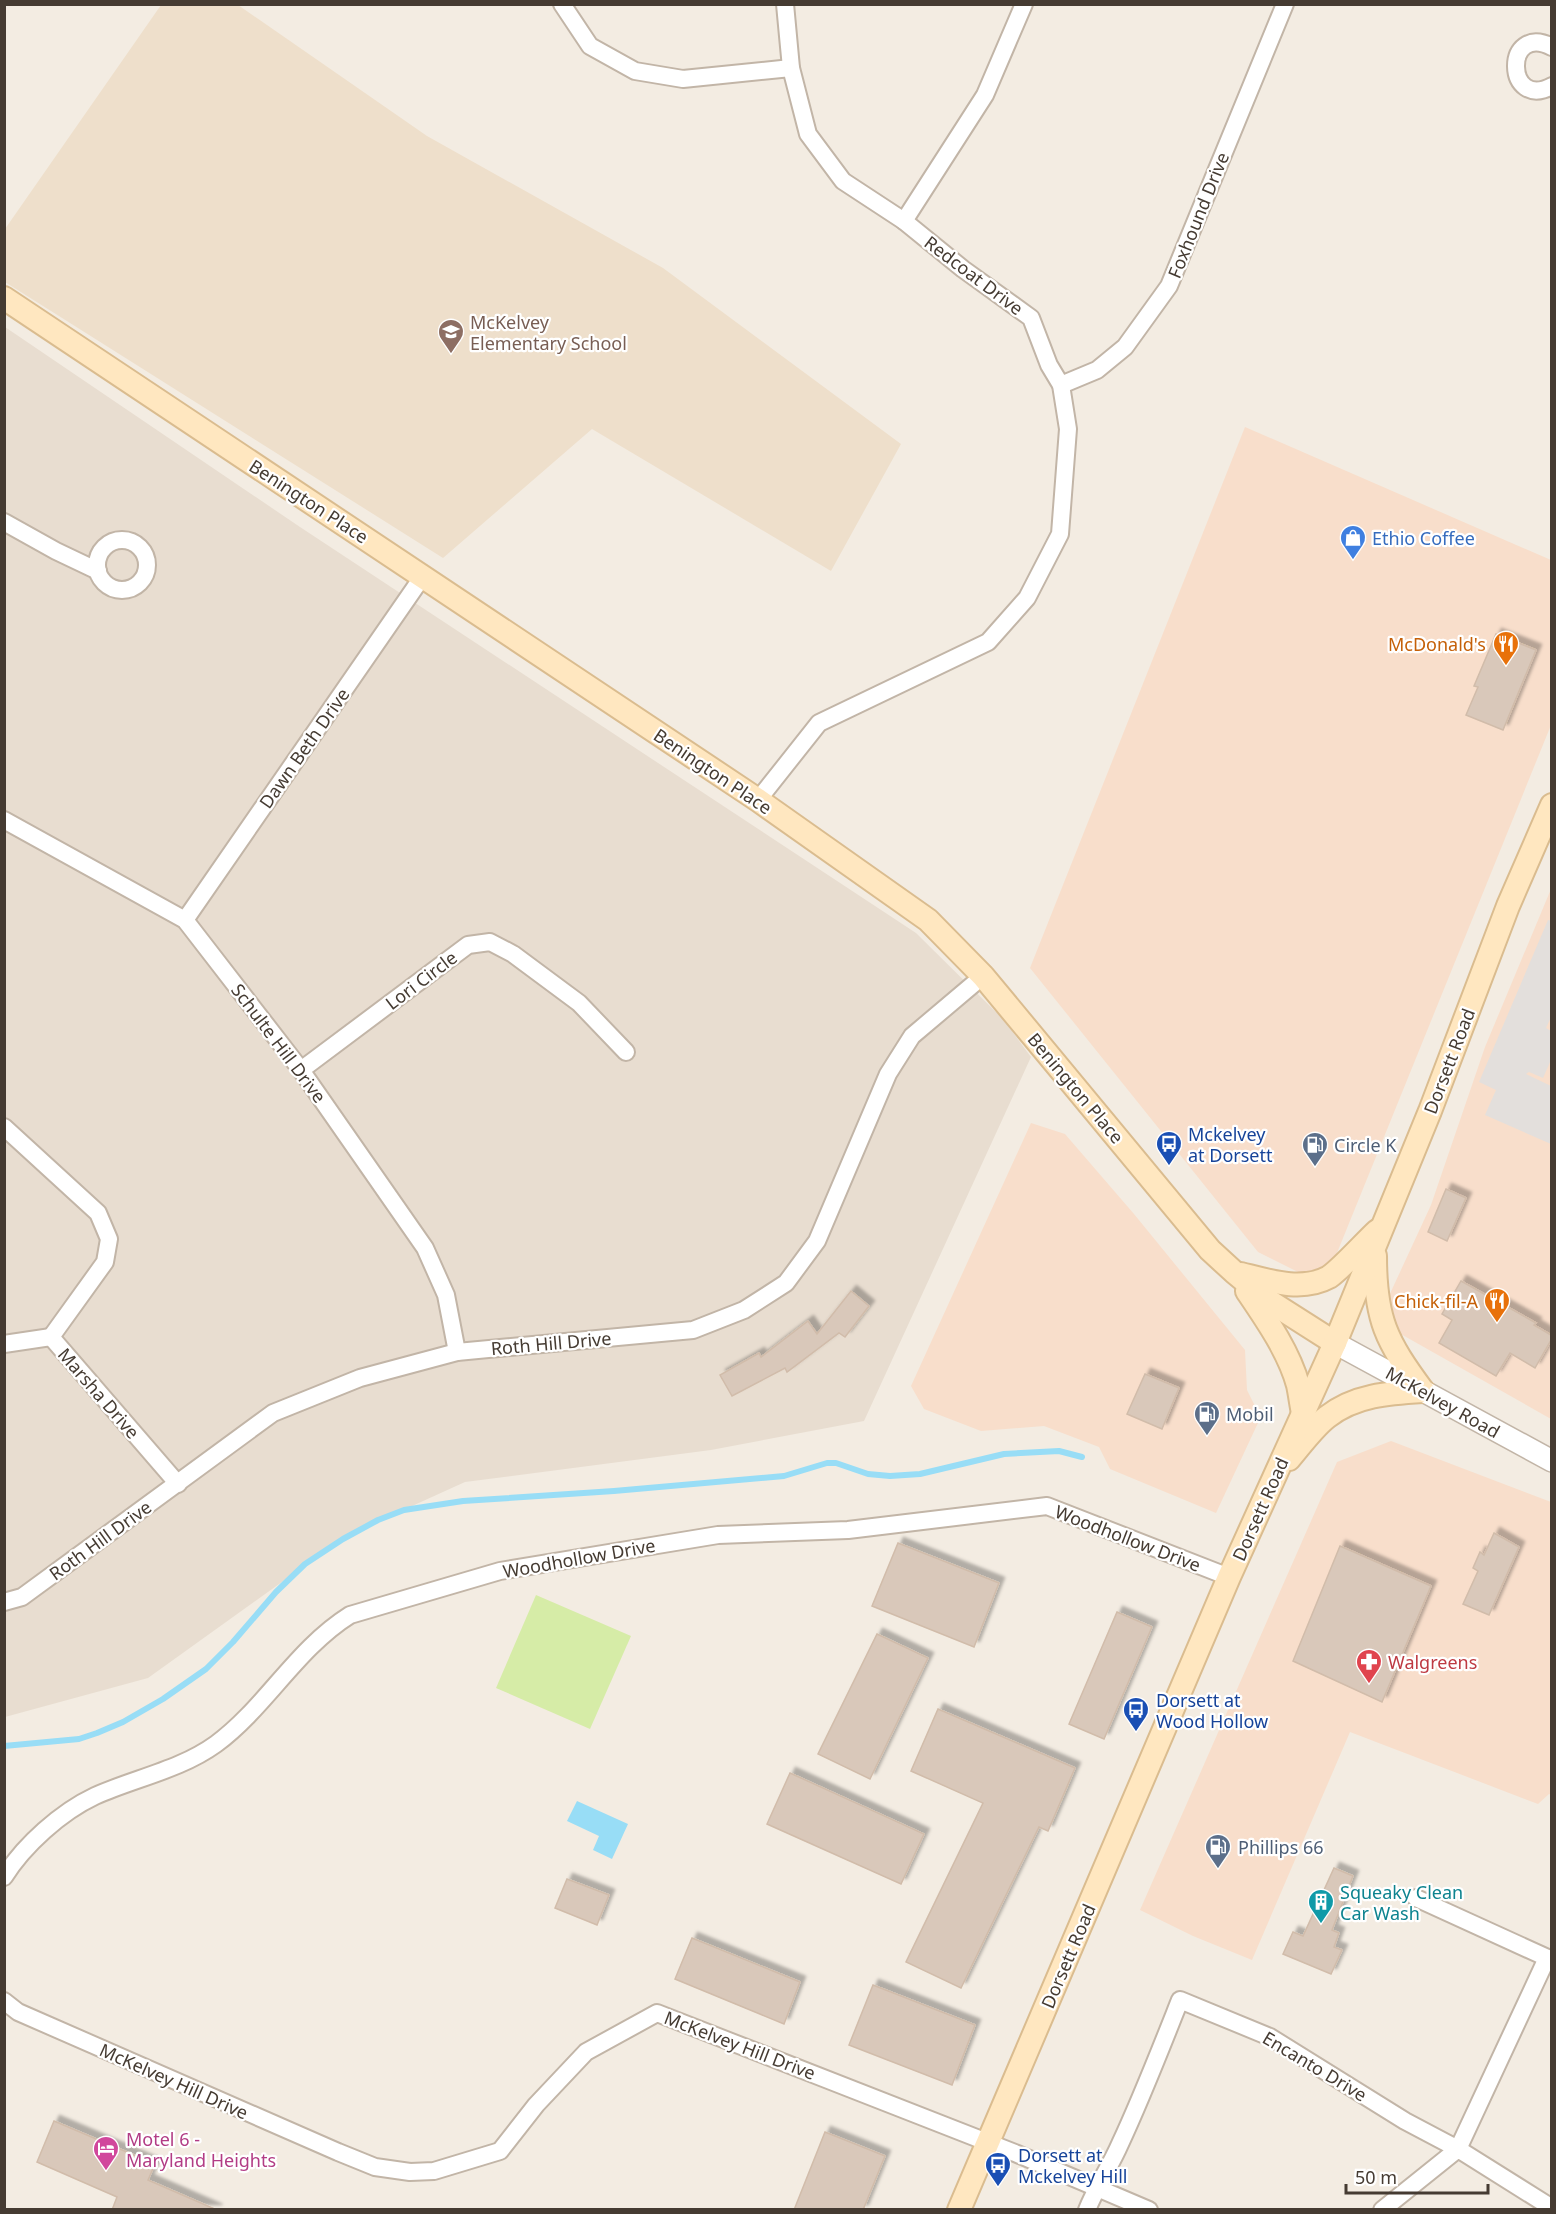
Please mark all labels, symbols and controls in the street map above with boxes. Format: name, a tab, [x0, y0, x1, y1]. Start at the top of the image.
street label: Foxhound Drive	[1162, 148, 1234, 282]
street label: Redcoat Drive	[920, 230, 1028, 320]
place label: McKelvey Elementary School	[470, 310, 627, 355]
school or university icon: McKelvey Elementary School	[436, 317, 466, 355]
street label: Benington Place	[245, 454, 373, 548]
shop icon: Ethio Coffee	[1338, 523, 1368, 561]
place label: Ethio Coffee	[1372, 526, 1475, 550]
restaurant icon: McDonald's	[1491, 629, 1521, 667]
place label: McDonald's	[1388, 632, 1486, 656]
street label: Dawn Beth Drive	[253, 683, 355, 813]
street label: Benington Place	[649, 723, 777, 819]
street label: Lori Circle	[380, 945, 462, 1015]
street label: Schulte Hill Drive	[226, 979, 332, 1107]
street label: Dorsett Road	[1418, 1005, 1480, 1117]
street label: Benington Place	[1023, 1028, 1129, 1148]
place label: Mckelvey at Dorsett	[1188, 1122, 1273, 1167]
bus stop icon: Mckelvey at Dorsett	[1154, 1129, 1184, 1167]
fuel station icon: Circle K	[1300, 1130, 1330, 1168]
place label: Circle K	[1334, 1133, 1397, 1157]
restaurant icon: Chick-fil-A	[1482, 1286, 1512, 1324]
place label: Chick-fil-A	[1394, 1289, 1478, 1313]
street label: Roth Hill Drive	[490, 1326, 612, 1360]
street label: Marsha Drive	[53, 1343, 145, 1443]
street label: McKelvey Road	[1382, 1361, 1504, 1443]
fuel station icon: Mobil	[1192, 1399, 1222, 1437]
place label: Mobil	[1226, 1402, 1274, 1426]
street label: Dorsett Road	[1226, 1453, 1294, 1565]
street label: Roth Hill Drive	[44, 1495, 156, 1585]
street label: Woodhollow Drive	[1052, 1499, 1204, 1577]
street label: Woodhollow Drive	[501, 1533, 657, 1583]
pharmacy icon: Walgreens	[1354, 1647, 1384, 1685]
place label: Walgreens	[1388, 1650, 1477, 1674]
place label: Dorsett at Wood Hollow	[1156, 1688, 1268, 1733]
bus stop icon: Dorsett at Wood Hollow	[1121, 1695, 1151, 1733]
fuel station icon: Phillips 66	[1203, 1832, 1233, 1870]
place label: Phillips 66	[1238, 1835, 1324, 1859]
place label: Squeaky Clean Car Wash	[1340, 1880, 1463, 1925]
building icon: Squeaky Clean Car Wash	[1306, 1887, 1336, 1925]
street label: Dorsett Road	[1035, 1900, 1101, 2012]
street label: McKelvey Hill Drive	[661, 2005, 819, 2085]
street label: Encanto Drive	[1258, 2025, 1372, 2107]
street label: McKelvey Hill Drive	[96, 2037, 252, 2125]
place label: Motel 6 - Maryland Heights	[126, 2127, 276, 2172]
hotel icon: Motel 6 - Maryland Heights	[91, 2134, 121, 2172]
place label: Dorsett at Mckelvey Hill	[1018, 2143, 1127, 2188]
bus stop icon: Dorsett at Mckelvey Hill	[983, 2150, 1013, 2188]
scale bar	[1346, 2157, 1488, 2195]
text: 50 m	[1355, 2165, 1397, 2189]

